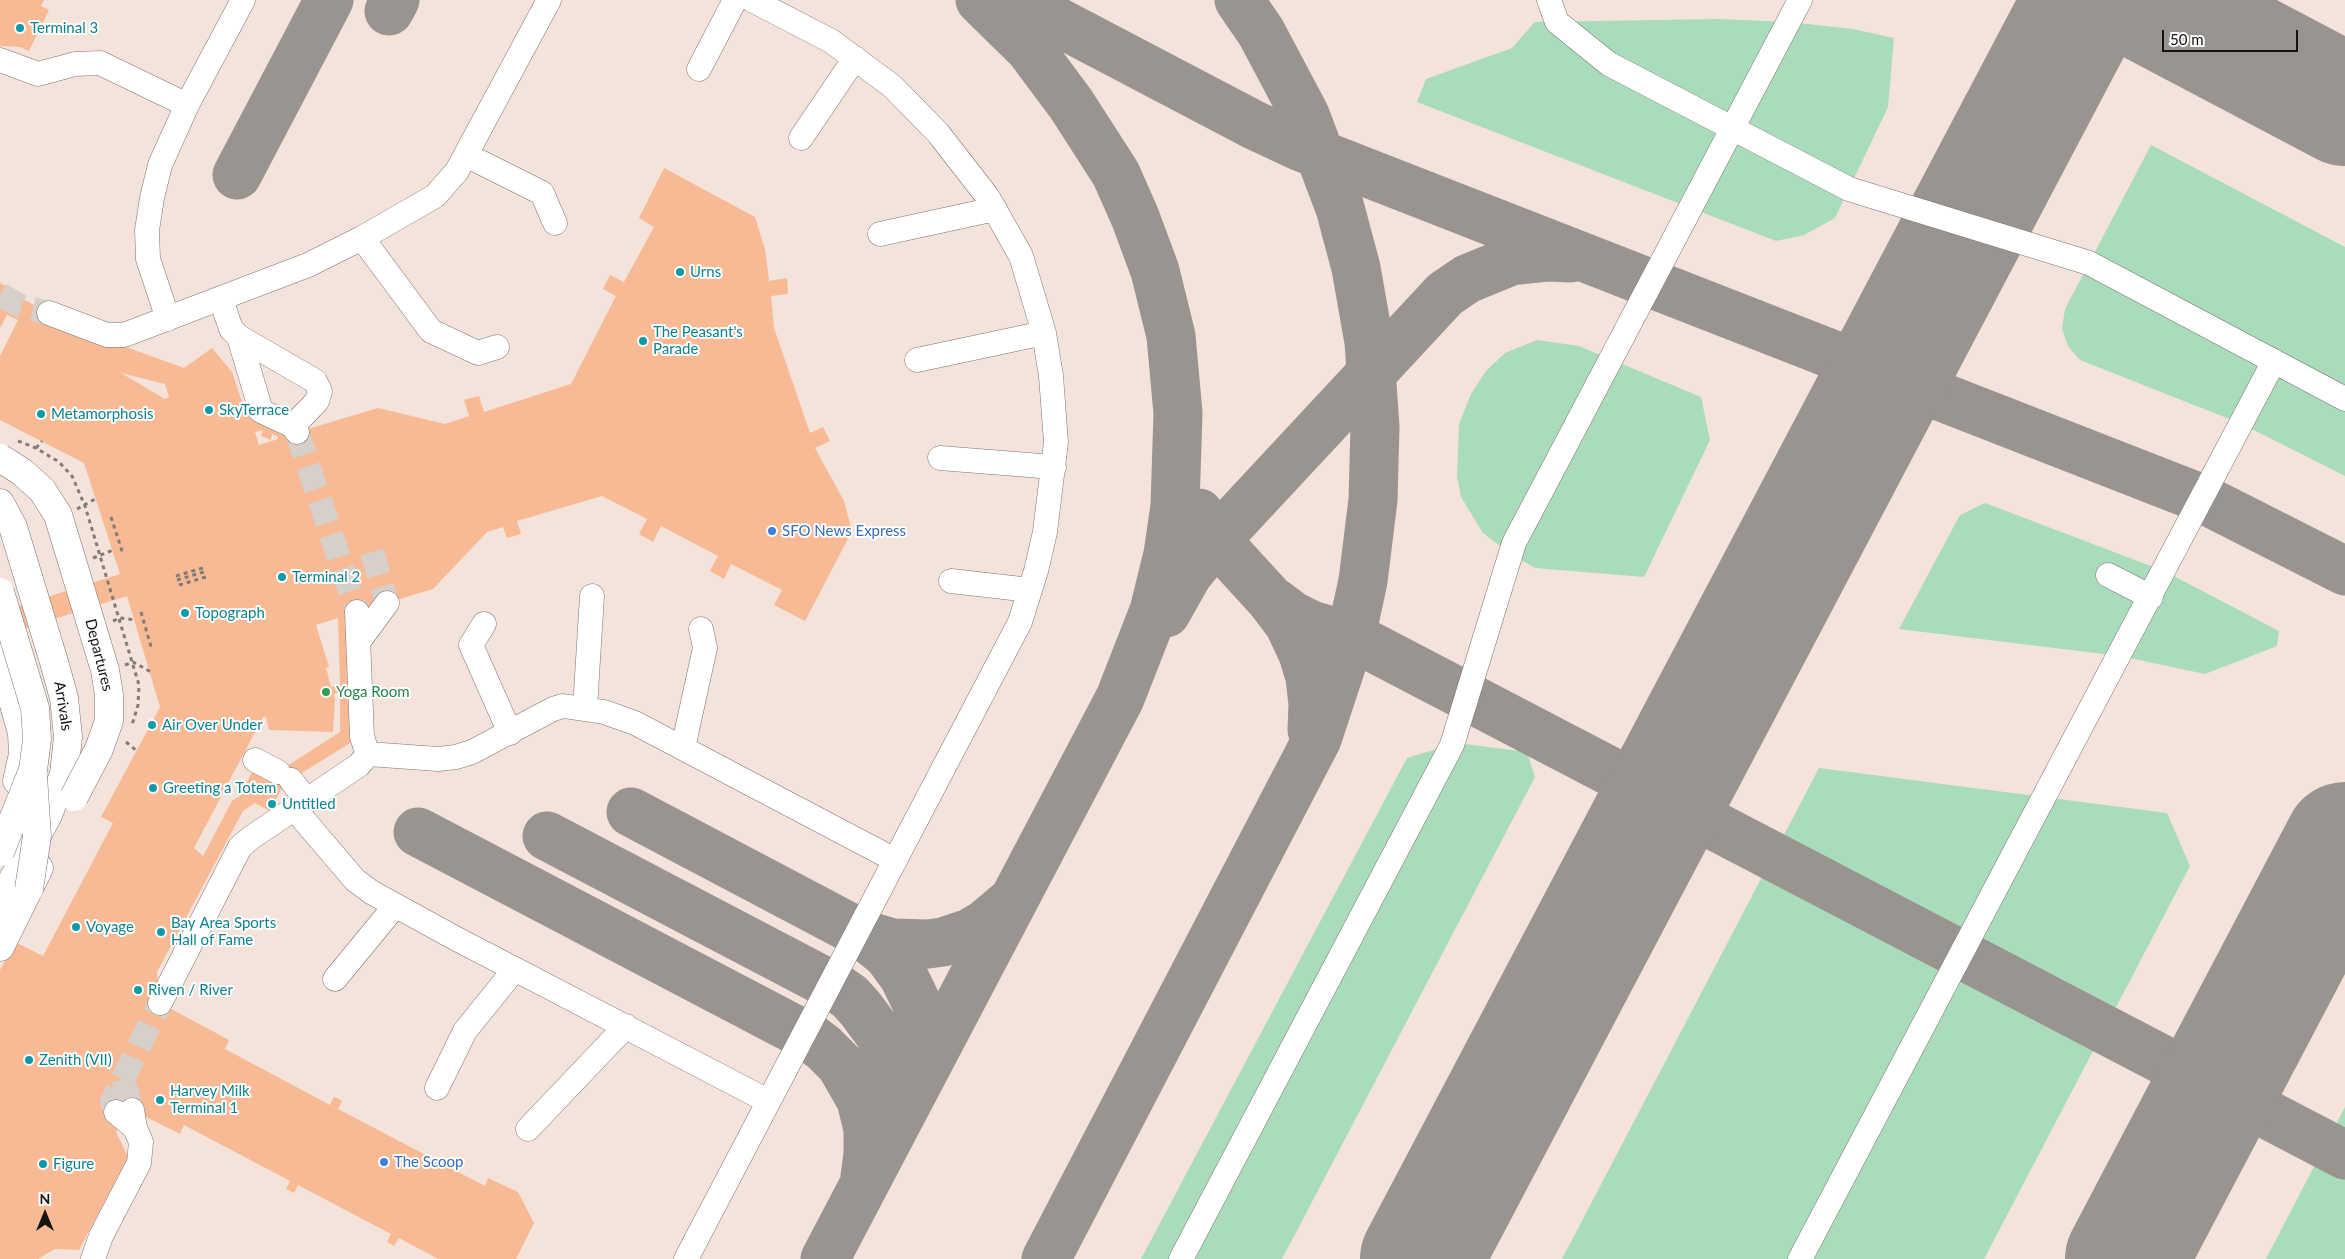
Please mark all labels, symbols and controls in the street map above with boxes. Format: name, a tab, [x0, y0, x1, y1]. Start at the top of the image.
place label: Terminal 3	[30, 19, 98, 37]
scale bar	[2165, 20, 2301, 52]
marker: Terminal 3	[14, 22, 26, 34]
text: 50 m	[2170, 30, 2204, 48]
place label: Urns	[690, 263, 721, 281]
marker: Urns	[674, 266, 686, 278]
place label: The Peasant's Parade	[653, 323, 743, 358]
marker: The Peasant's Parade	[637, 335, 649, 347]
place label: SkyTerrace	[219, 401, 289, 419]
marker: SkyTerrace	[203, 404, 215, 416]
place label: Metamorphosis	[51, 405, 154, 423]
marker: Metamorphosis	[35, 408, 47, 420]
place label: SFO News Express	[782, 522, 906, 540]
marker: SFO News Express	[766, 525, 778, 537]
place label: Terminal 2	[292, 568, 360, 586]
marker: Terminal 2	[276, 571, 288, 583]
place label: Topograph	[195, 604, 265, 622]
marker: Topograph	[179, 607, 191, 619]
street label: Departures	[81, 617, 117, 693]
street label: Arrivals	[50, 680, 76, 732]
place label: Yoga Room	[336, 683, 410, 701]
marker: Yoga Room	[320, 686, 332, 698]
place label: Air Over Under	[162, 716, 263, 734]
marker: Air Over Under	[146, 719, 158, 731]
place label: Greeting a Totem	[163, 779, 276, 797]
marker: Greeting a Totem	[147, 782, 159, 794]
place label: Untitled	[282, 795, 336, 813]
marker: Untitled	[266, 798, 278, 810]
place label: Bay Area Sports Hall of Fame	[171, 914, 276, 949]
place label: Voyage	[86, 918, 134, 936]
marker: Voyage	[70, 921, 82, 933]
marker: Bay Area Sports Hall of Fame	[155, 926, 167, 938]
place label: Riven / River	[148, 981, 233, 999]
marker: Riven / River	[132, 984, 144, 996]
place label: Zenith (VII)	[39, 1051, 112, 1069]
marker: Zenith (VII)	[23, 1054, 35, 1066]
place label: Harvey Milk Terminal 1	[170, 1082, 250, 1117]
marker: Harvey Milk Terminal 1	[154, 1094, 166, 1106]
place label: The Scoop	[394, 1153, 463, 1171]
place label: Figure	[53, 1155, 94, 1173]
marker: The Scoop	[378, 1156, 390, 1168]
marker: Figure	[37, 1158, 49, 1170]
north arrow	[20, 1189, 70, 1239]
text: N	[40, 1190, 50, 1207]

